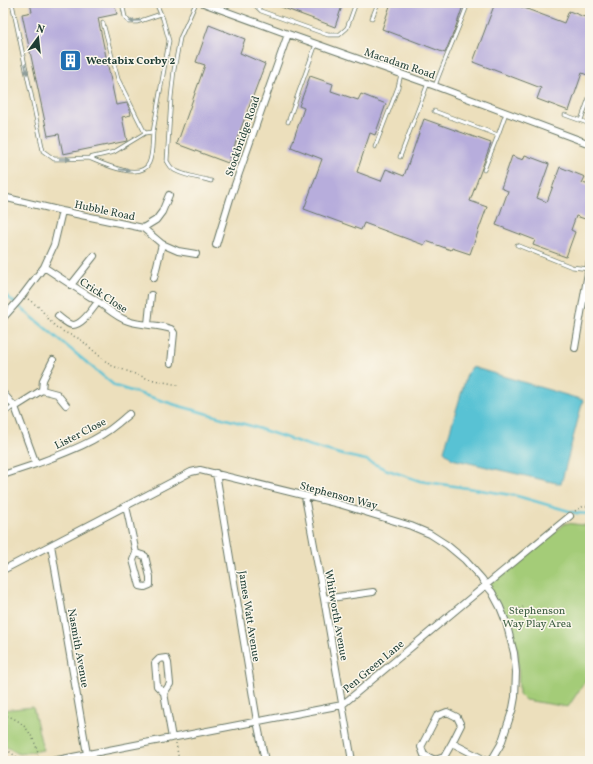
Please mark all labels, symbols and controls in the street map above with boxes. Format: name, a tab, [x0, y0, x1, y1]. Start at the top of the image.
one-way arrow	[129, 17, 142, 24]
north arrow	[18, 18, 58, 58]
text: N	[34, 22, 46, 38]
street label: Macadam Road	[362, 45, 437, 84]
building icon: Weetabix Corby 2	[57, 47, 83, 73]
place label: Weetabix Corby 2	[86, 54, 175, 69]
one-way arrow	[23, 63, 29, 75]
street label: Stockbridge Road	[223, 94, 264, 179]
one-way arrow	[59, 156, 72, 162]
one-way arrow	[119, 167, 131, 173]
street label: Hubble Road	[73, 198, 136, 225]
street label: Crick Close	[76, 275, 130, 317]
street label: Lister Close	[52, 415, 109, 454]
street label: Stephenson Way	[298, 479, 379, 514]
street label: Whitworth Avenue	[320, 569, 351, 662]
street label: James Watt Avenue	[234, 570, 263, 663]
park label: Stephenson Way Play Area	[503, 604, 572, 632]
street label: Nasmith Avenue	[63, 608, 92, 689]
street label: Pen Green Lane	[340, 637, 408, 697]

